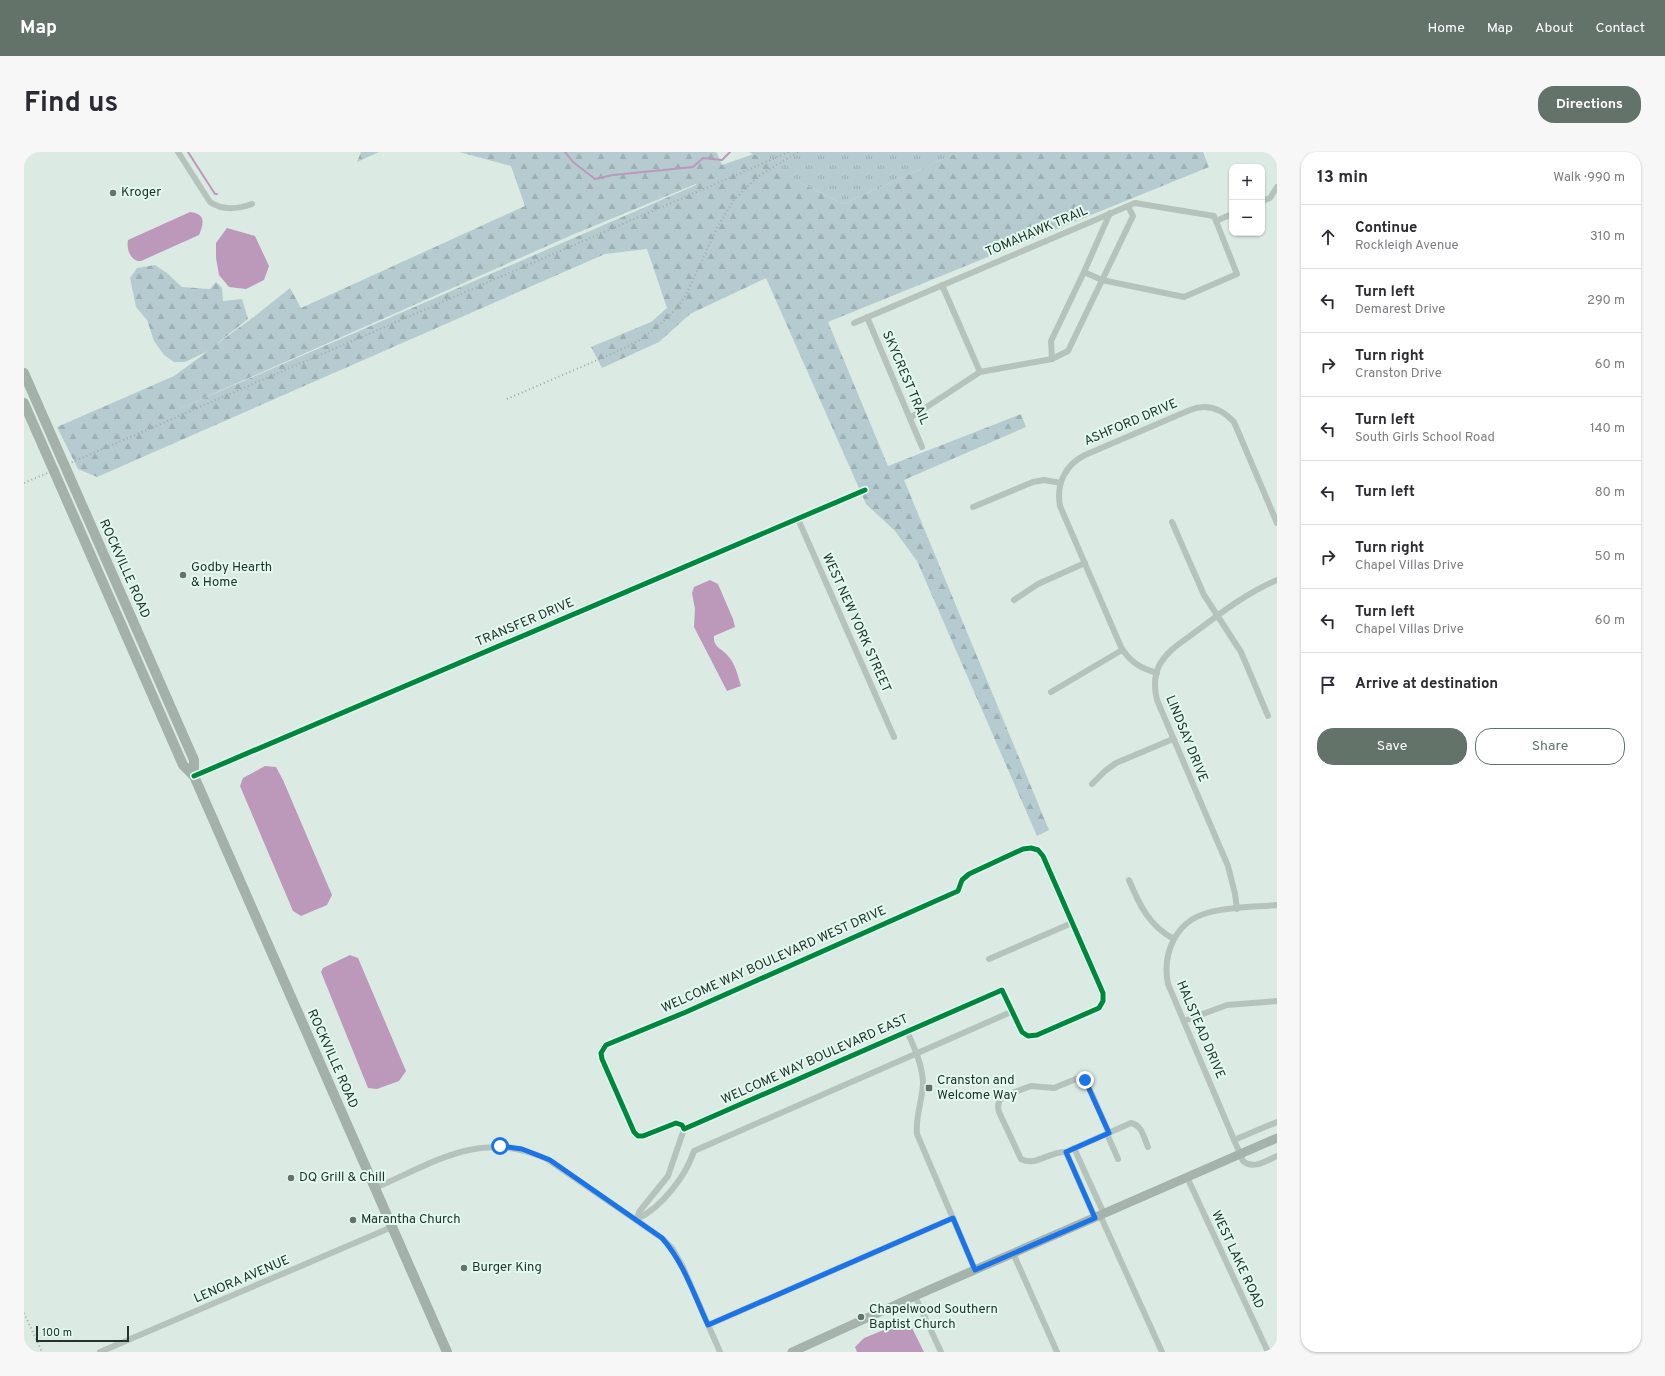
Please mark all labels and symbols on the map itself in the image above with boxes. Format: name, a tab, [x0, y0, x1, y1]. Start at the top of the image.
place label: Kroger	[121, 185, 161, 201]
marker: Kroger	[108, 188, 118, 198]
street label: TOMAHAWK TRAIL	[983, 203, 1091, 261]
street label: SKYCREST TRAIL	[878, 329, 932, 427]
street label: ASHFORD DRIVE	[1082, 396, 1180, 450]
street label: ROCKVILLE ROAD	[95, 517, 153, 621]
street label: WEST NEW YORK STREET	[818, 551, 894, 695]
place label: Godby Hearth & Home	[191, 560, 272, 591]
marker: Godby Hearth & Home	[178, 570, 188, 580]
street label: TRANSFER DRIVE	[473, 595, 577, 651]
street label: LINDSAY DRIVE	[1161, 693, 1211, 785]
street label: WELCOME WAY BOULEVARD WEST DRIVE	[659, 903, 889, 1017]
street label: HALSTEAD DRIVE	[1172, 979, 1228, 1081]
street label: ROCKVILLE ROAD	[303, 1007, 361, 1111]
street label: WELCOME WAY BOULEVARD EAST	[719, 1011, 911, 1109]
route end	[1076, 1071, 1094, 1089]
place label: Cranston and Welcome Way	[937, 1073, 1017, 1104]
marker: Cranston and Welcome Way	[924, 1083, 934, 1093]
route start	[491, 1137, 509, 1155]
place label: DQ Grill & Chill	[299, 1170, 385, 1186]
marker: DQ Grill & Chill	[286, 1173, 296, 1183]
street label: WEST LAKE ROAD	[1207, 1208, 1267, 1312]
place label: Marantha Church	[361, 1212, 461, 1228]
marker: Marantha Church	[348, 1215, 358, 1225]
street label: LENORA AVENUE	[192, 1253, 292, 1307]
place label: Burger King	[472, 1260, 542, 1276]
marker: Burger King	[459, 1263, 469, 1273]
place label: Chapelwood Southern Baptist Church	[869, 1302, 998, 1333]
marker: Chapelwood Southern Baptist Church	[856, 1312, 866, 1322]
scale bar	[36, 1324, 129, 1343]

